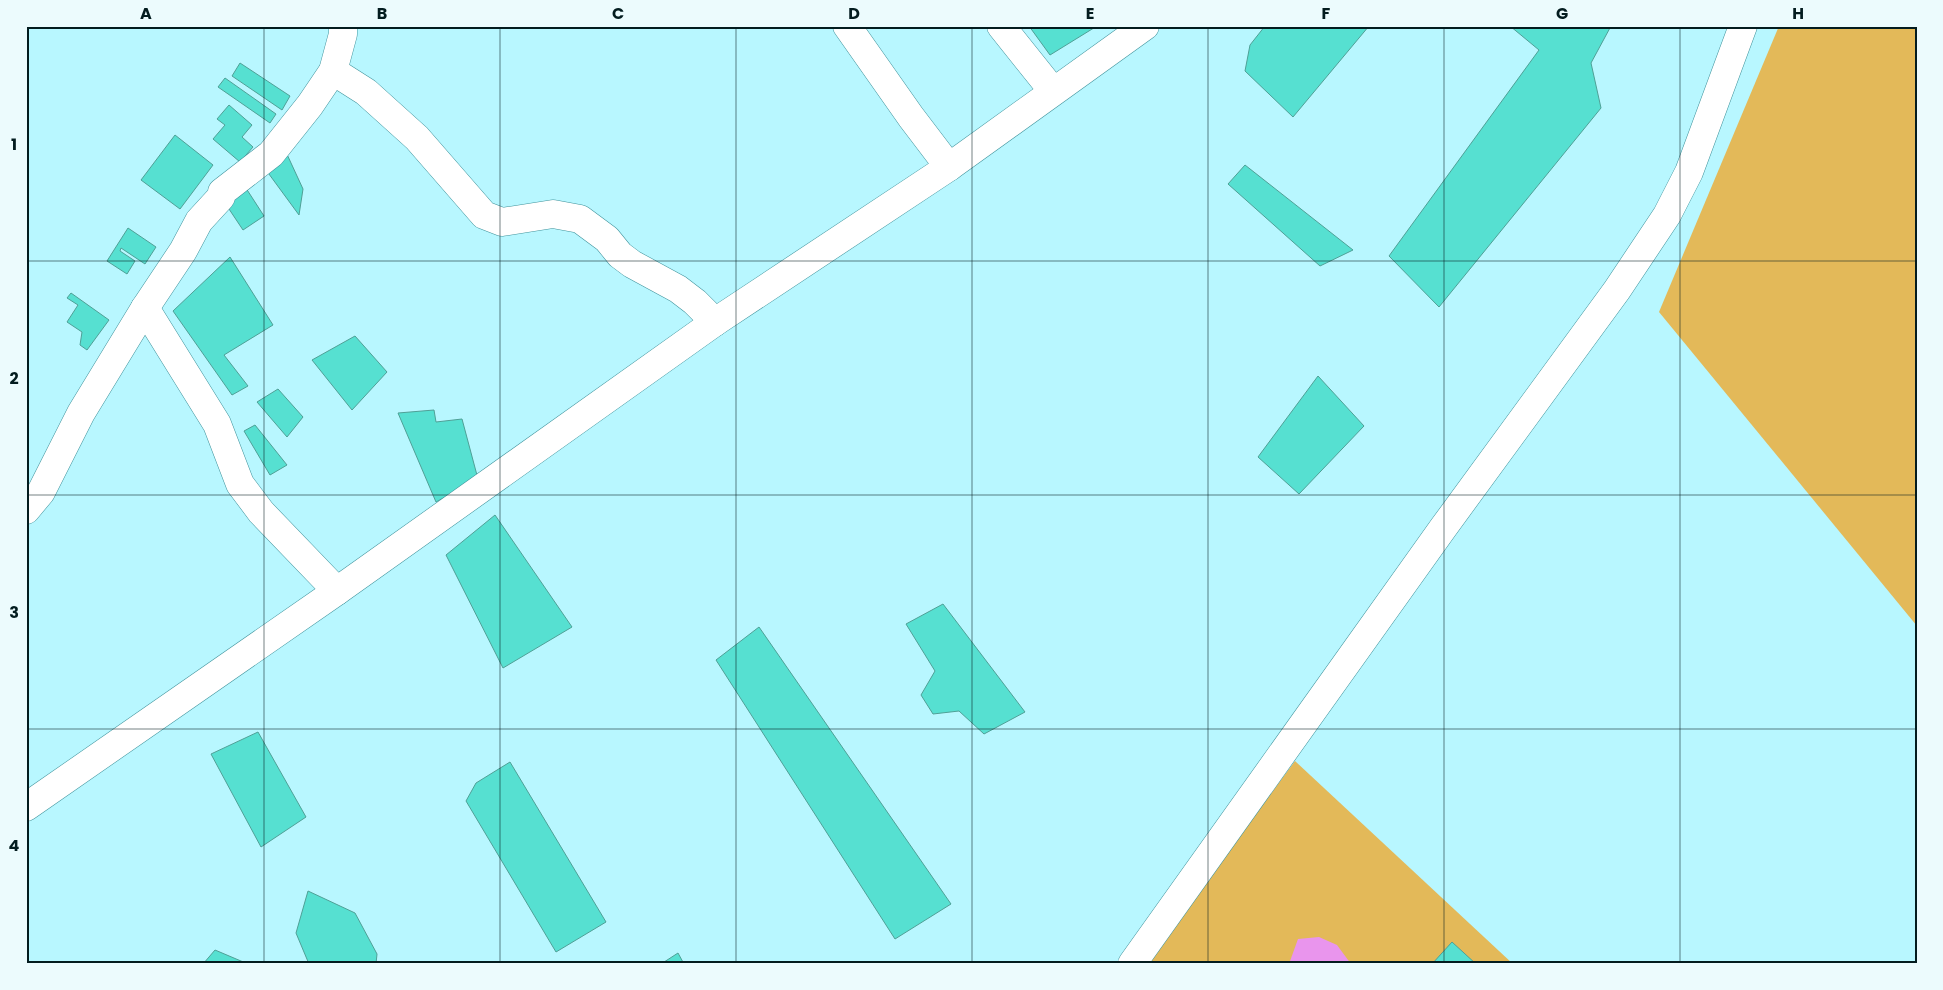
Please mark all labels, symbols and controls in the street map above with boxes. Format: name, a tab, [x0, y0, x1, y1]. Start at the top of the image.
text: A	[140, 2, 152, 25]
text: B	[377, 2, 387, 25]
text: C	[612, 2, 624, 25]
text: D	[848, 2, 860, 25]
text: E	[1086, 2, 1094, 25]
text: F	[1322, 2, 1331, 25]
text: G	[1556, 2, 1568, 25]
text: H	[1792, 2, 1804, 25]
text: 1	[11, 133, 17, 156]
text: 2	[9, 367, 19, 390]
text: 3	[9, 601, 19, 624]
text: 4	[9, 834, 20, 857]

